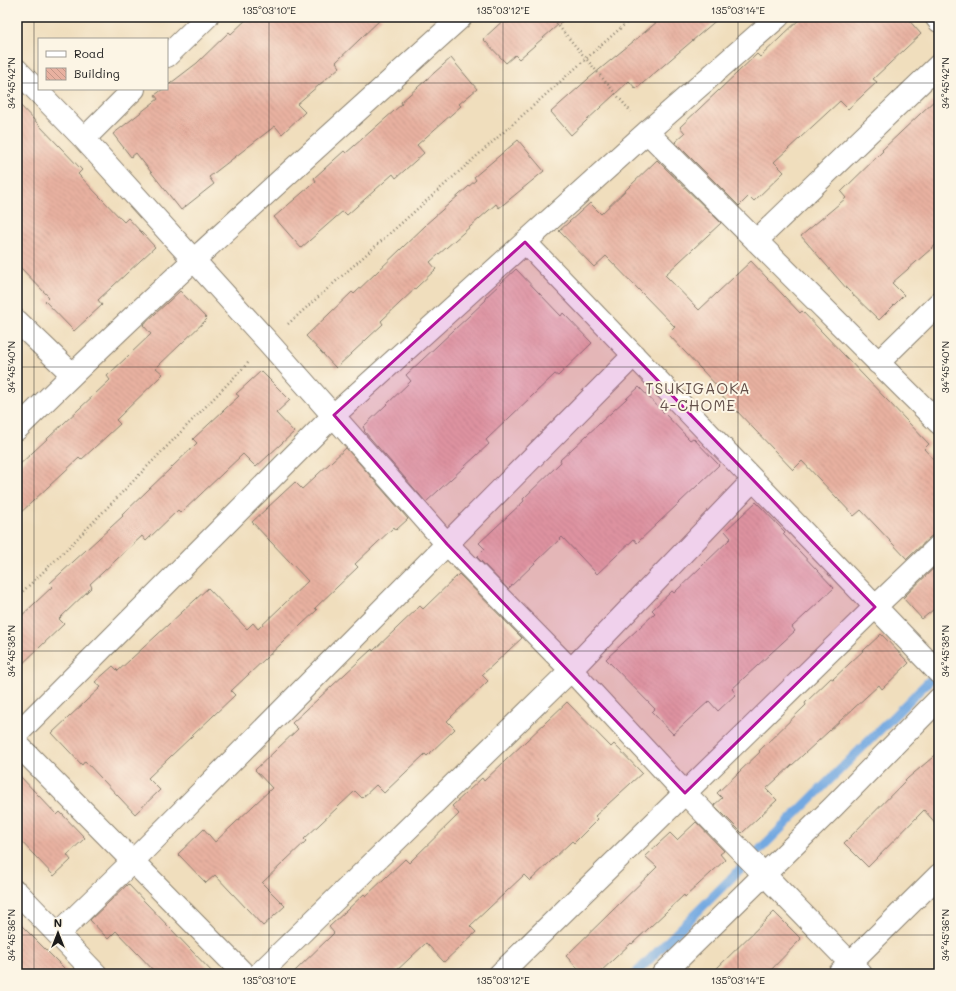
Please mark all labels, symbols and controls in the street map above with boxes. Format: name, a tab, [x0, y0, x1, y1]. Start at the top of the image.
text: 135°03'10"E	[242, 3, 296, 17]
text: 135°03'12"E	[476, 3, 530, 17]
text: 135°03'14"E	[711, 3, 765, 17]
legend	[38, 38, 168, 90]
text: Road	[74, 45, 104, 61]
text: 34°45'42"N	[4, 57, 18, 109]
text: 34°45'42"N	[938, 57, 952, 109]
text: Building	[74, 65, 120, 81]
text: 34°45'40"N	[4, 341, 18, 393]
text: 34°45'40"N	[938, 341, 952, 393]
district label: TSUKIGAOKA 4-CHOME	[645, 378, 751, 415]
text: 34°45'38"N	[4, 625, 18, 677]
text: 34°45'38"N	[938, 625, 952, 677]
text: 34°45'36"N	[4, 909, 18, 961]
text: 34°45'36"N	[938, 909, 952, 961]
north arrow	[38, 913, 78, 953]
text: N	[54, 915, 62, 930]
text: 135°03'10"E	[242, 973, 296, 987]
text: 135°03'12"E	[476, 973, 530, 987]
text: 135°03'14"E	[711, 973, 765, 987]

